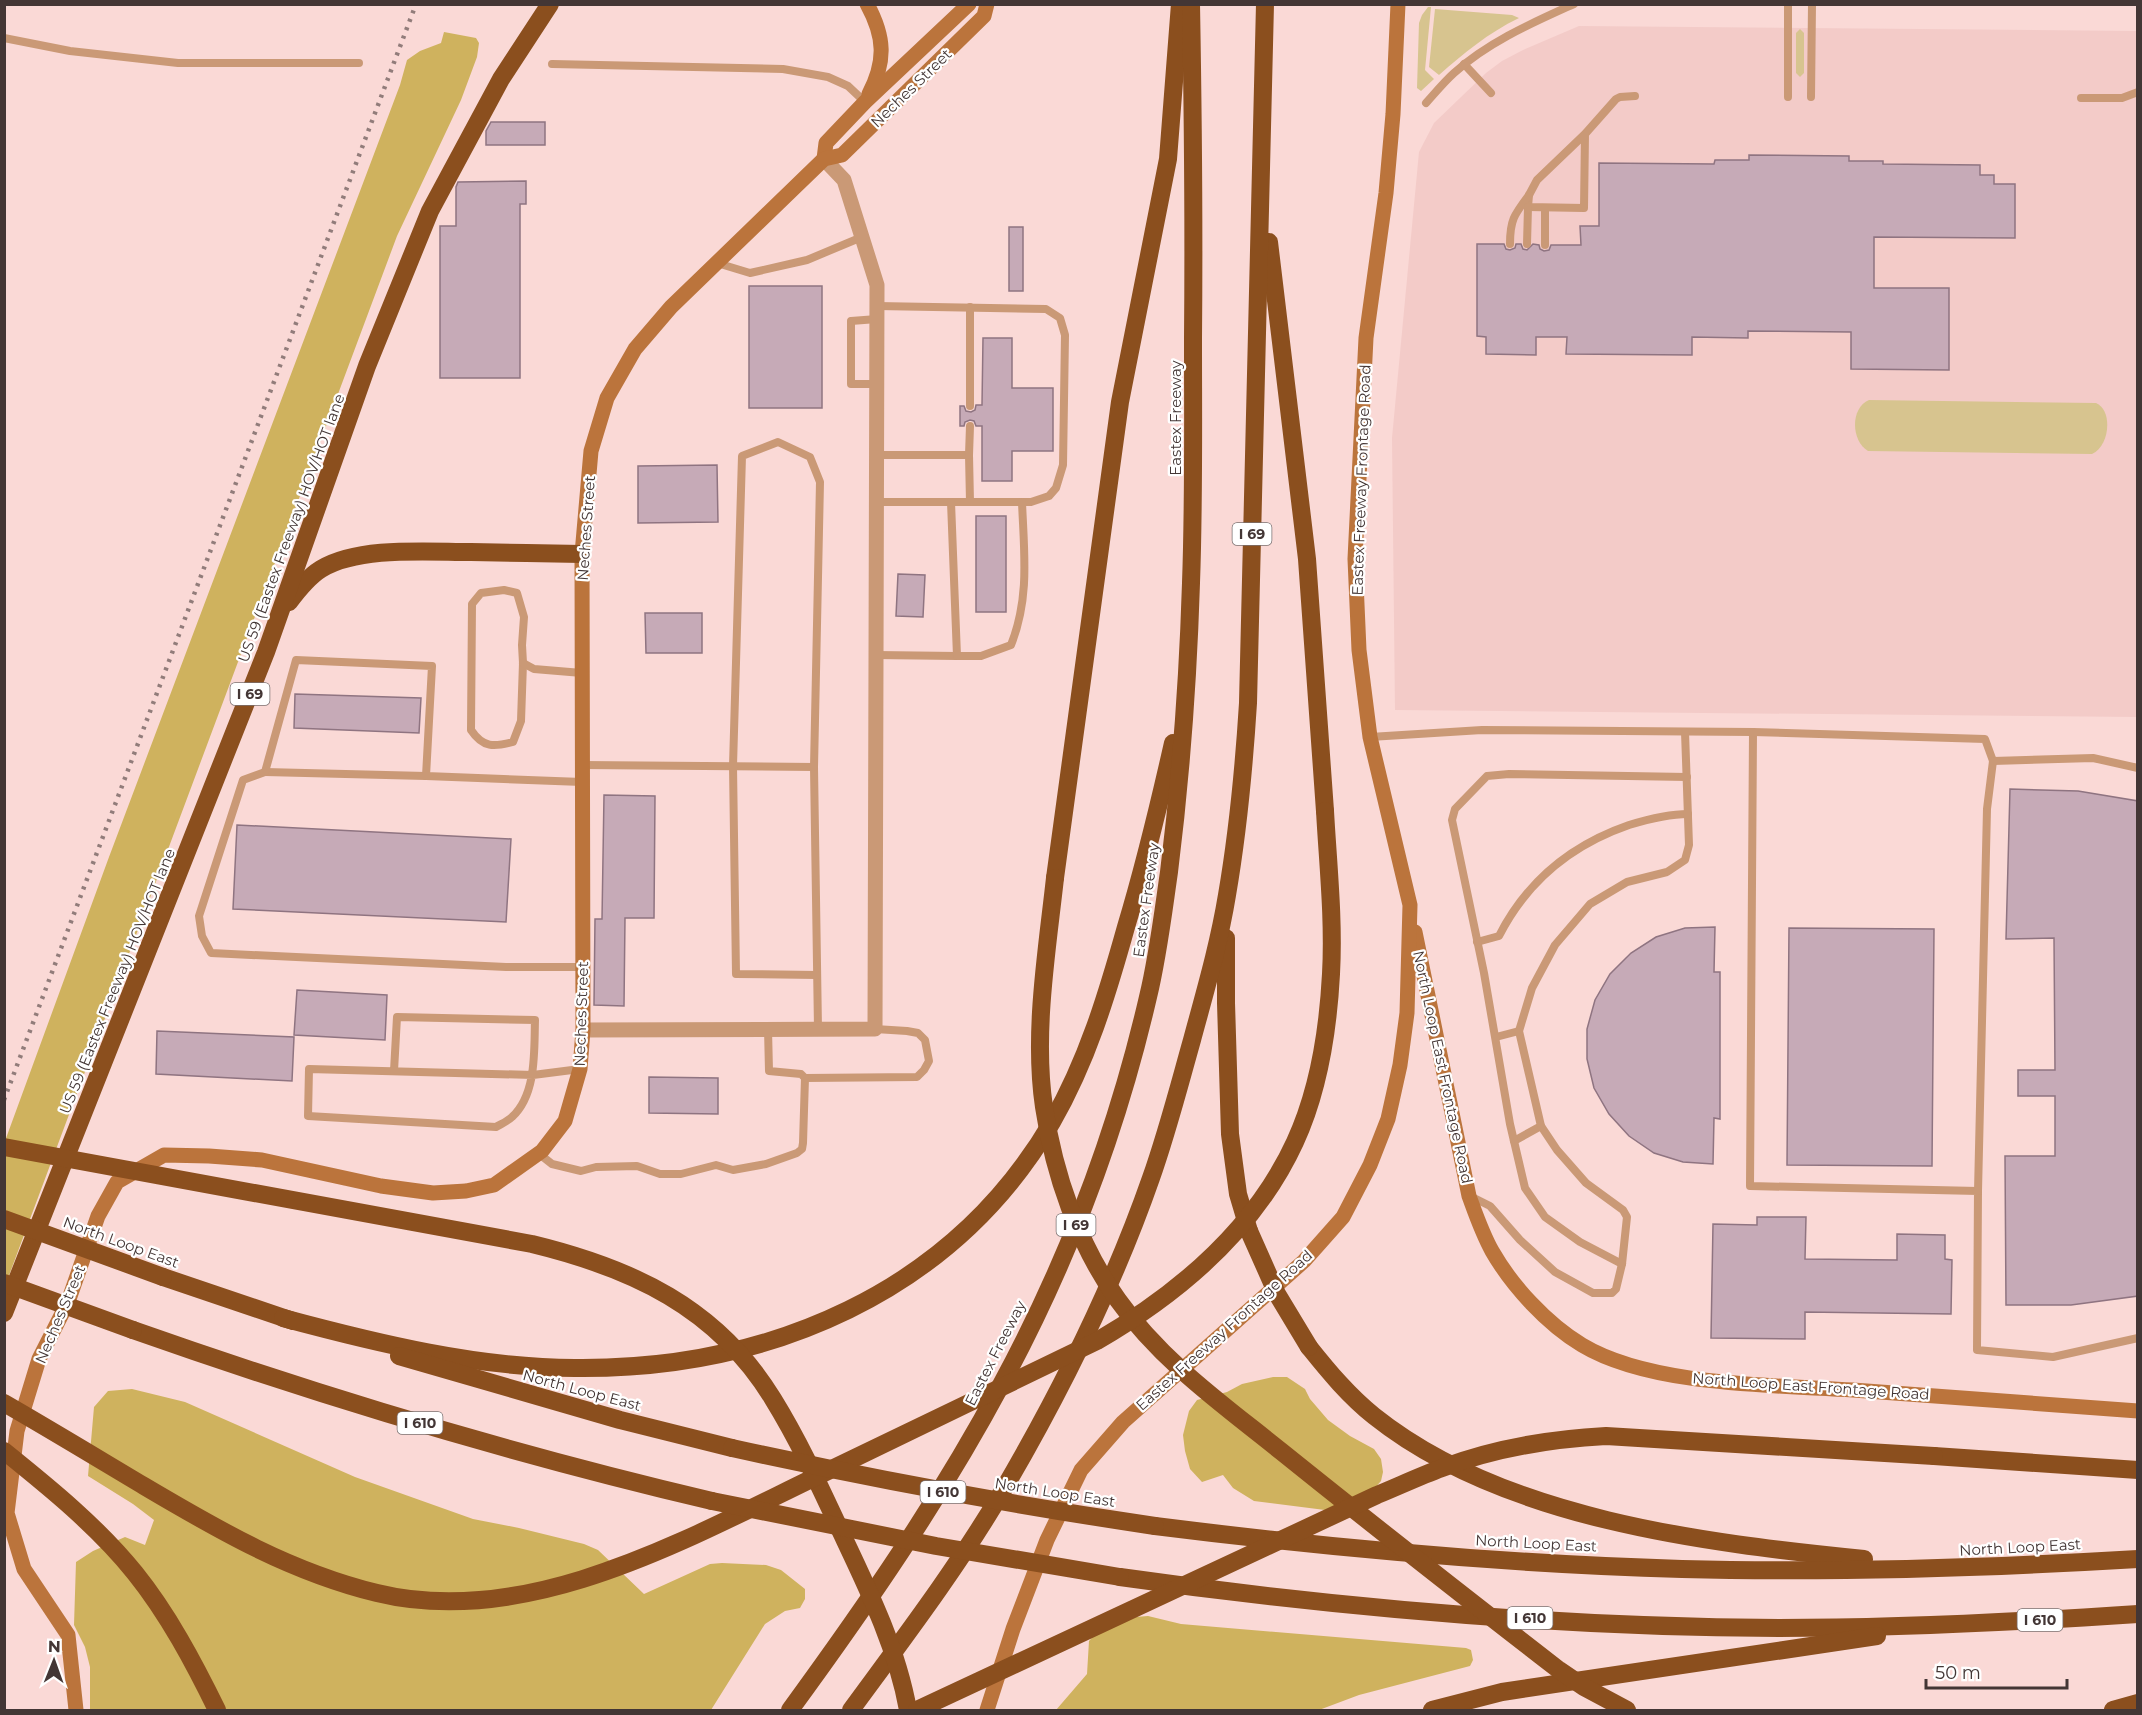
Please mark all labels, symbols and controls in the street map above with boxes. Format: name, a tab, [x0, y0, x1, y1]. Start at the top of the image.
street label: Neches Street	[866, 45, 956, 131]
street label: Eastex Freeway	[1166, 359, 1185, 476]
street label: Eastex Freeway Frontage Road	[1347, 364, 1375, 596]
street label: US 59 (Eastex Freeway) HOV/HOT lane	[233, 391, 349, 665]
street label: Neches Street	[573, 475, 599, 581]
road number: I 69	[1232, 523, 1272, 545]
road number: I 69	[230, 683, 270, 705]
street label: Eastex Freeway	[1129, 841, 1164, 958]
street label: US 59 (Eastex Freeway) HOV/HOT lane	[55, 846, 179, 1116]
street label: North Loop East Frontage Road	[1409, 949, 1477, 1185]
street label: Neches Street	[570, 961, 592, 1067]
street label: North Loop East	[61, 1212, 181, 1272]
road number: I 69	[1056, 1214, 1096, 1236]
street label: Eastex Freeway Frontage Road	[1132, 1246, 1316, 1414]
street label: Neches Street	[31, 1262, 89, 1366]
street label: Eastex Freeway	[960, 1297, 1030, 1409]
street label: North Loop East	[521, 1365, 643, 1415]
street label: North Loop East Frontage Road	[1692, 1368, 1930, 1404]
road number: I 610	[398, 1412, 442, 1434]
street label: North Loop East	[993, 1473, 1117, 1511]
road number: I 610	[920, 1481, 966, 1503]
street label: North Loop East	[1475, 1530, 1597, 1556]
street label: North Loop East	[1959, 1534, 2081, 1560]
road number: I 610	[1508, 1607, 1552, 1629]
road number: I 610	[2018, 1609, 2062, 1631]
north arrow	[24, 1631, 84, 1691]
text: N	[48, 1637, 61, 1656]
scale bar	[1926, 1652, 2067, 1690]
text: 50 m	[1935, 1662, 1981, 1684]

